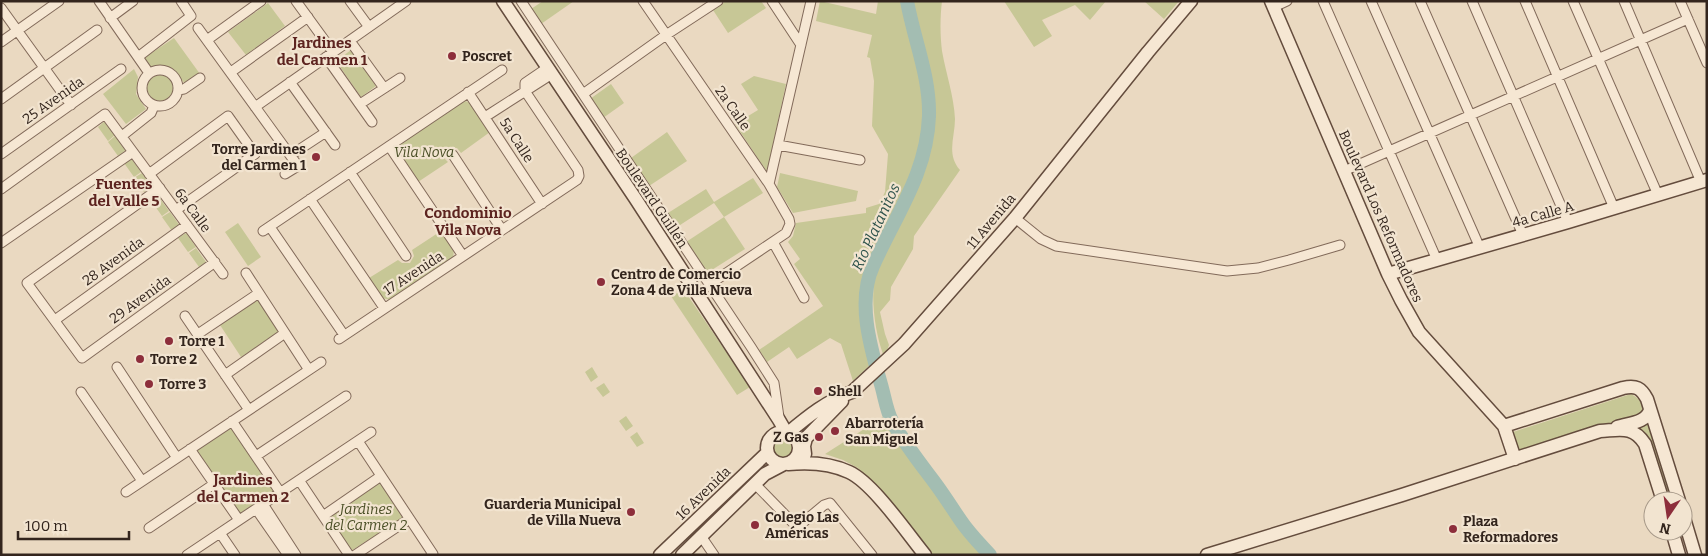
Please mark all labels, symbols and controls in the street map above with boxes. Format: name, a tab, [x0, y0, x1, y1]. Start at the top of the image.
district label: Jardines del Carmen 1	[277, 34, 368, 69]
place label: Poscret	[462, 48, 512, 65]
marker: Poscret	[446, 50, 458, 62]
street label: 25 Avenida	[19, 73, 87, 128]
street label: 2a Calle	[711, 83, 754, 134]
street label: 5a Calle	[496, 115, 537, 166]
street label: Boulevard Los Reformadores	[1335, 127, 1426, 305]
place label: Torre Jardines del Carmen 1	[212, 141, 306, 174]
park label: Vila Nova	[394, 144, 454, 161]
street label: Boulevard Guillén	[612, 145, 691, 251]
marker: Torre Jardines del Carmen 1	[310, 151, 322, 163]
district label: Fuentes del Valle 5	[88, 175, 160, 210]
water label: Río Platanitos	[848, 181, 904, 273]
street label: 6a Calle	[171, 185, 214, 236]
street label: 11 Avenida	[963, 190, 1020, 252]
street label: 4a Calle A	[1510, 198, 1576, 231]
district label: Condominio Vila Nova	[424, 204, 512, 239]
street label: 28 Avenida	[79, 233, 148, 289]
street label: 17 Avenida	[380, 248, 447, 299]
place label: Centro de Comercio Zona 4 de Villa Nueva	[611, 266, 752, 299]
street label: 29 Avenida	[106, 271, 174, 327]
marker: Centro de Comercio Zona 4 de Villa Nueva	[595, 276, 607, 288]
place label: Torre 1	[179, 333, 224, 350]
marker: Torre 1	[163, 335, 175, 347]
place label: Torre 2	[150, 351, 197, 368]
marker: Torre 2	[134, 353, 146, 365]
place label: Torre 3	[159, 376, 206, 393]
marker: Torre 3	[143, 378, 155, 390]
place label: Shell	[828, 383, 862, 400]
marker: Shell	[812, 385, 824, 397]
place label: Abarrotería San Miguel	[845, 415, 924, 448]
marker: Abarrotería San Miguel	[829, 425, 841, 437]
place label: Z Gas	[773, 429, 809, 446]
marker: Z Gas	[813, 431, 825, 443]
street label: 16 Avenida	[672, 463, 735, 524]
district label: Jardines del Carmen 2	[197, 471, 289, 506]
north arrow	[1643, 491, 1693, 541]
place label: Guarderia Municipal de Villa Nueva	[484, 496, 622, 529]
park label: Jardines del Carmen 2	[325, 501, 408, 534]
marker: Guarderia Municipal de Villa Nueva	[625, 506, 637, 518]
scale bar	[18, 508, 129, 540]
place label: Colegio Las Américas	[765, 509, 839, 542]
place label: Plaza Reformadores	[1463, 513, 1558, 546]
text: 100 m	[25, 517, 68, 535]
marker: Colegio Las Américas	[749, 519, 761, 531]
text: N	[1658, 519, 1672, 538]
marker: Plaza Reformadores	[1447, 523, 1459, 535]

